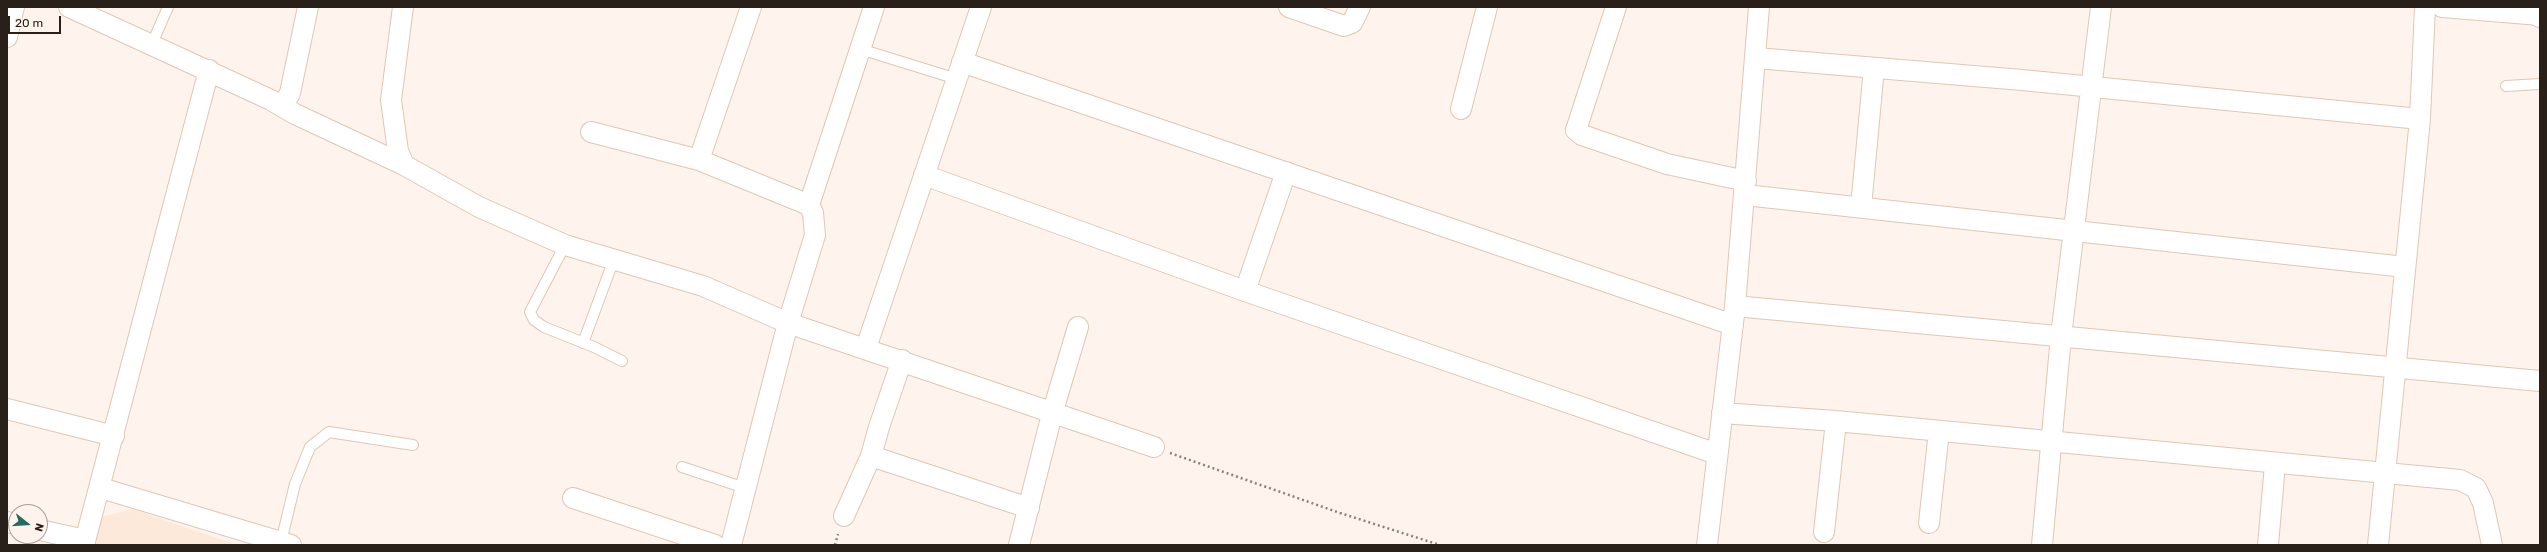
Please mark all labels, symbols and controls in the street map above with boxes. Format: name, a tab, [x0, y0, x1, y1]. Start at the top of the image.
scale bar	[10, 8, 63, 34]
text: 20 m	[15, 16, 43, 30]
north arrow	[8, 504, 48, 544]
text: N	[32, 522, 46, 533]

